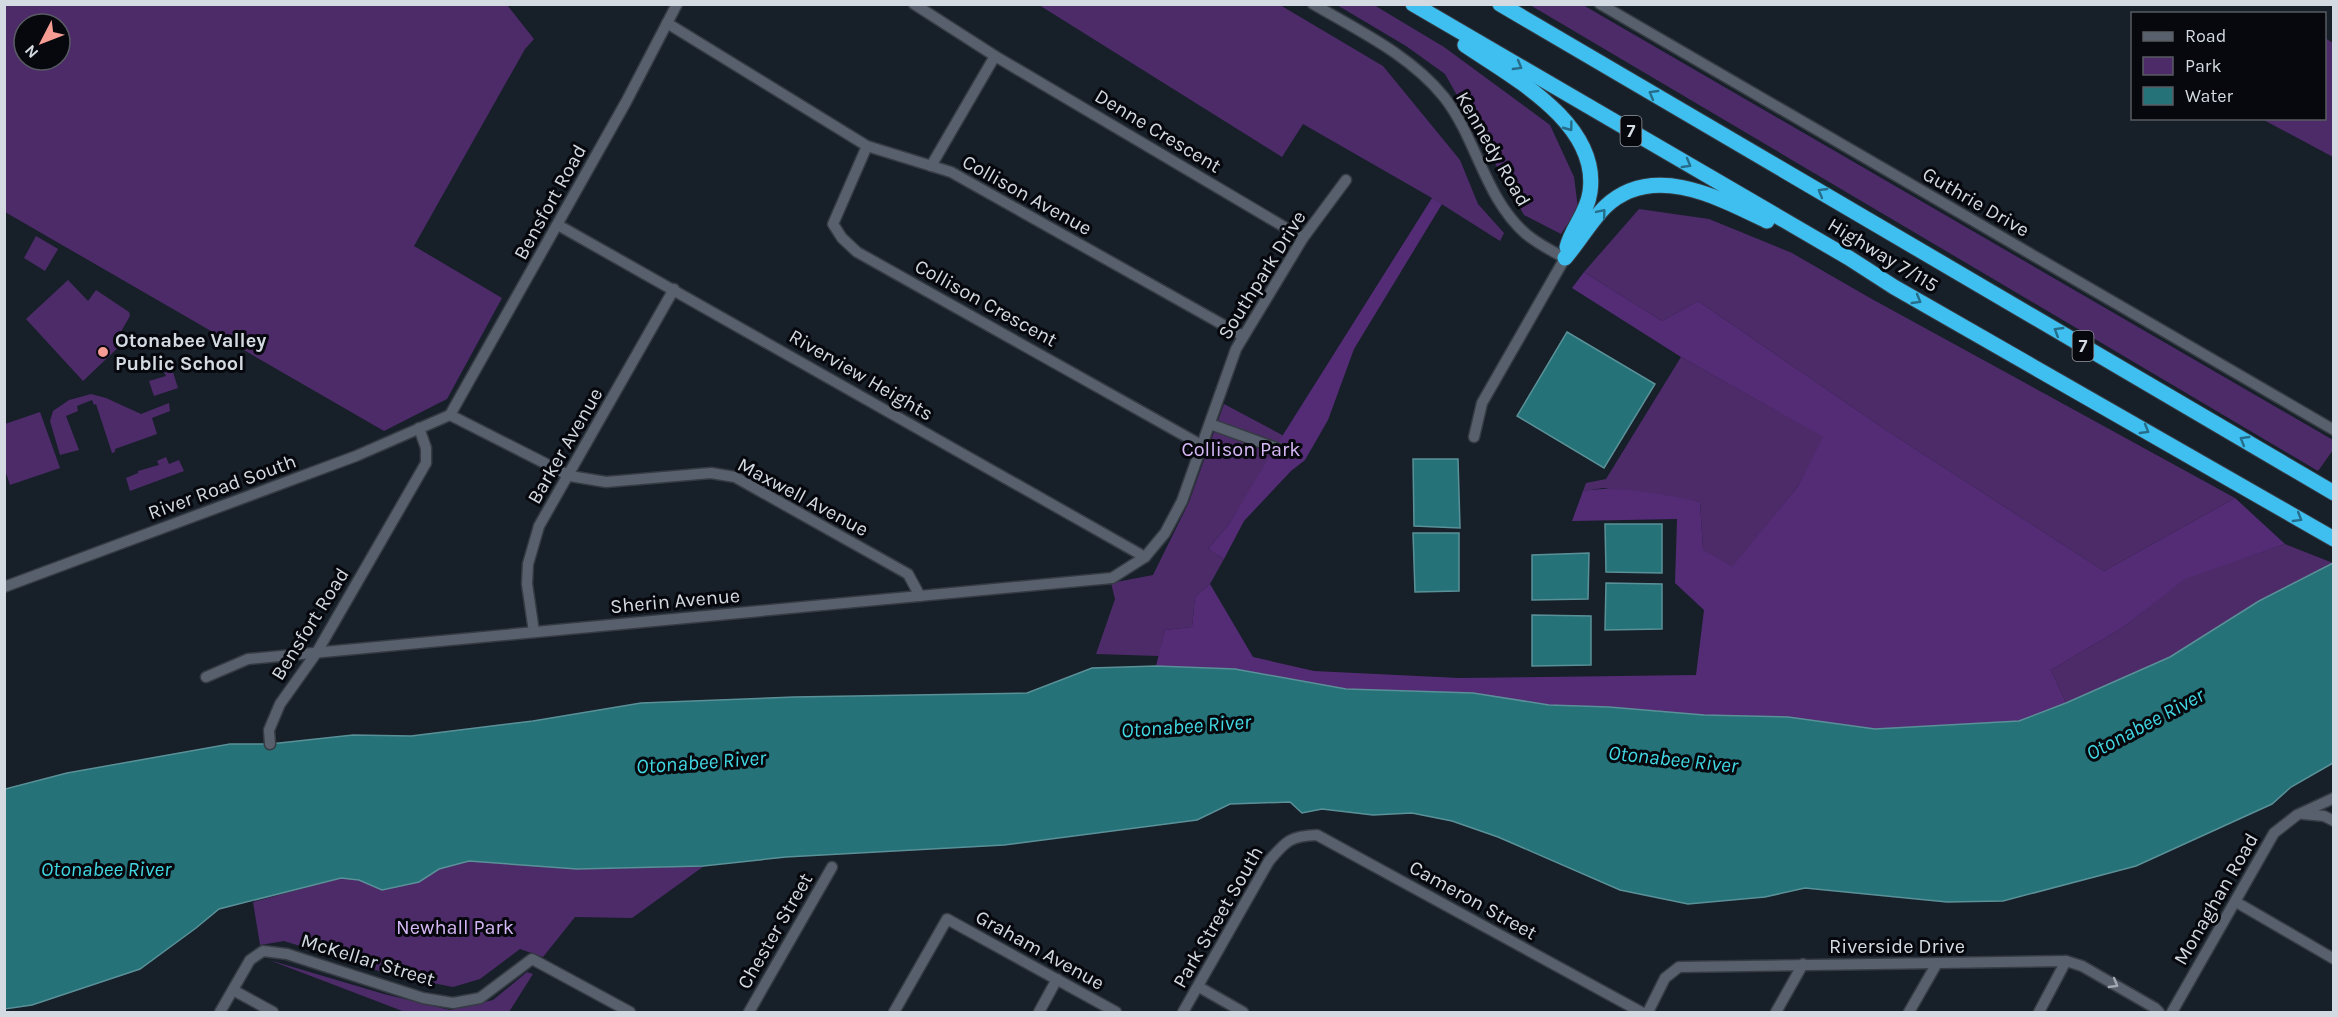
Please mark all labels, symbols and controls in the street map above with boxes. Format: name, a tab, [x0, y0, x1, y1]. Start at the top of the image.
north arrow	[12, 12, 72, 72]
legend	[2131, 12, 2326, 120]
text: Road	[2185, 25, 2226, 47]
text: N	[20, 41, 42, 62]
text: Park	[2185, 55, 2222, 77]
one-way arrow	[1512, 58, 1522, 70]
street label: Denne Crescent	[1091, 84, 1226, 178]
text: Water	[2185, 85, 2233, 107]
street label: Kennedy Road	[1451, 87, 1535, 211]
one-way arrow	[1649, 89, 1659, 101]
road number: 7	[1620, 116, 1642, 146]
one-way arrow	[1562, 120, 1573, 131]
street label: Bensfort Road	[509, 140, 591, 264]
street label: Collison Avenue	[958, 150, 1096, 240]
one-way arrow	[1681, 156, 1691, 168]
street label: Guthrie Drive	[1919, 162, 2033, 242]
one-way arrow	[1818, 187, 1828, 199]
street label: Southpark Drive	[1213, 206, 1311, 344]
one-way arrow	[1594, 209, 1605, 220]
street label: Highway 7/115	[1824, 213, 1942, 297]
street label: Collison Crescent	[911, 254, 1062, 352]
one-way arrow	[1911, 293, 1921, 304]
street label: Riverview Heights	[785, 324, 937, 426]
one-way arrow	[2054, 326, 2064, 338]
place label: Otonabee Valley Public School	[115, 329, 266, 375]
road number: 7	[2072, 331, 2094, 361]
marker: Otonabee Valley Public School	[96, 345, 110, 359]
street label: Barker Avenue	[523, 384, 607, 508]
one-way arrow	[2139, 423, 2149, 434]
one-way arrow	[2240, 436, 2250, 448]
park label: Collison Park	[1181, 438, 1301, 461]
street label: River Road South	[145, 450, 299, 524]
street label: Maxwell Avenue	[734, 453, 872, 541]
one-way arrow	[2292, 511, 2302, 523]
street label: Bensfort Road	[266, 564, 354, 684]
street label: Sherin Avenue	[609, 584, 741, 618]
water label: Otonabee River	[2082, 682, 2209, 765]
water label: Otonabee River	[1120, 709, 1253, 743]
water label: Otonabee River	[1607, 740, 1740, 778]
water label: Otonabee River	[635, 745, 768, 779]
street label: Monaghan Road	[2169, 829, 2263, 969]
street label: Park Street South	[1168, 842, 1268, 992]
street label: Cameron Street	[1405, 855, 1541, 945]
water label: Otonabee River	[41, 857, 172, 881]
street label: Chester Street	[733, 869, 818, 993]
street label: Graham Avenue	[972, 905, 1108, 995]
park label: Newhall Park	[396, 916, 514, 939]
street label: McKellar Street	[298, 929, 438, 991]
street label: Riverside Drive	[1829, 935, 1965, 958]
one-way arrow	[2108, 977, 2118, 988]

